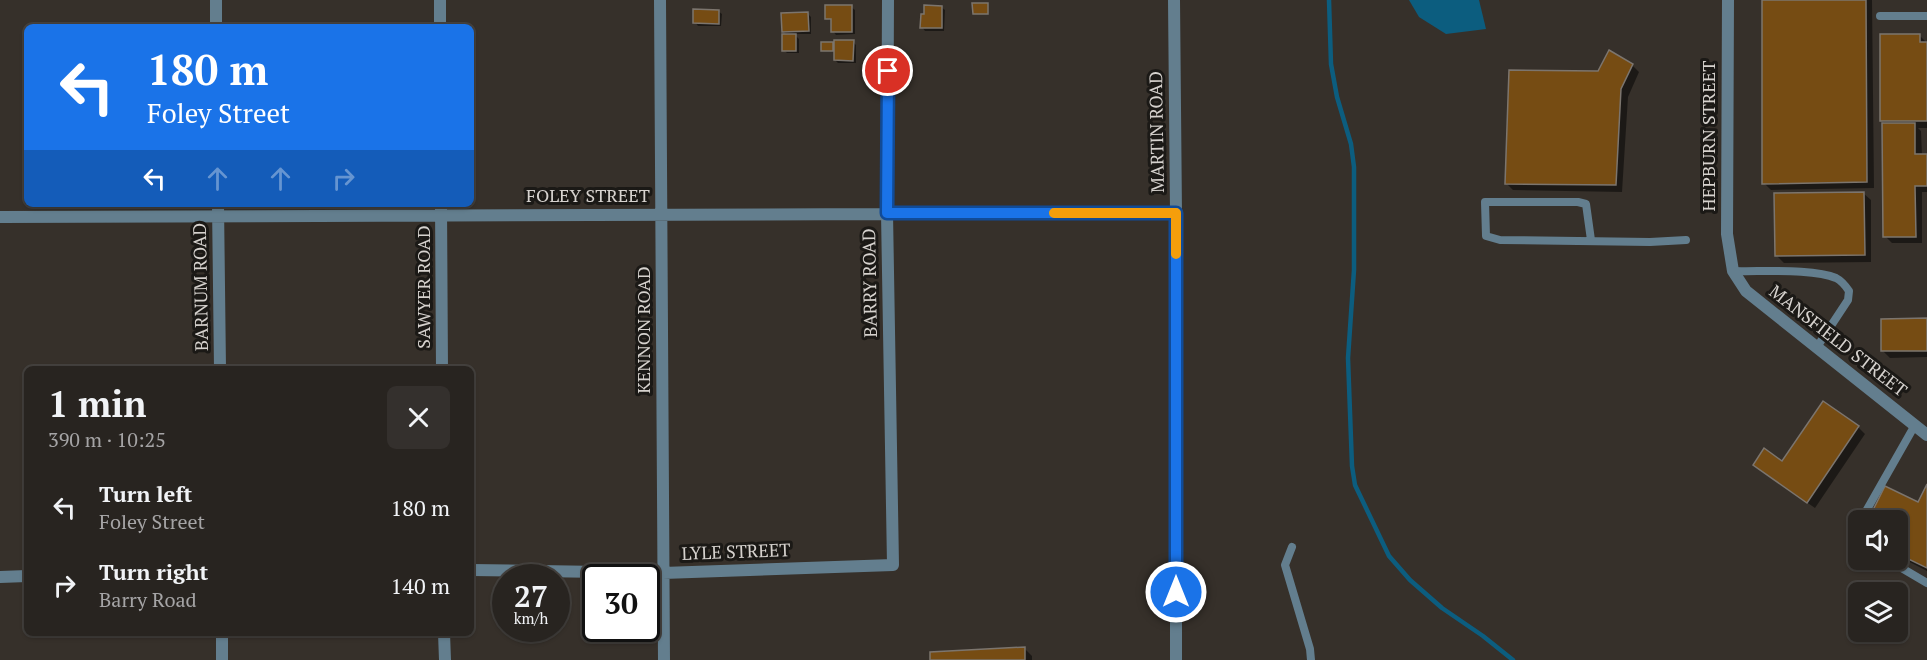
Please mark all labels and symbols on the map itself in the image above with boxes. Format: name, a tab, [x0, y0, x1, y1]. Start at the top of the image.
pin	[862, 45, 913, 96]
street label: HEPBURN STREET	[1696, 61, 1720, 211]
street label: MARTIN ROAD	[1143, 71, 1169, 193]
street label: FOLEY STREET	[526, 183, 650, 207]
street label: BARNUM ROAD	[187, 223, 213, 351]
street label: SAWYER ROAD	[411, 225, 435, 349]
street label: BARRY ROAD	[856, 228, 882, 338]
street label: KENNON ROAD	[631, 266, 655, 394]
street label: MANSFIELD STREET	[1765, 279, 1912, 402]
street label: LYLE STREET	[681, 537, 791, 565]
position arrow	[1144, 560, 1208, 624]
speed limit sign: 30	[582, 564, 660, 642]

